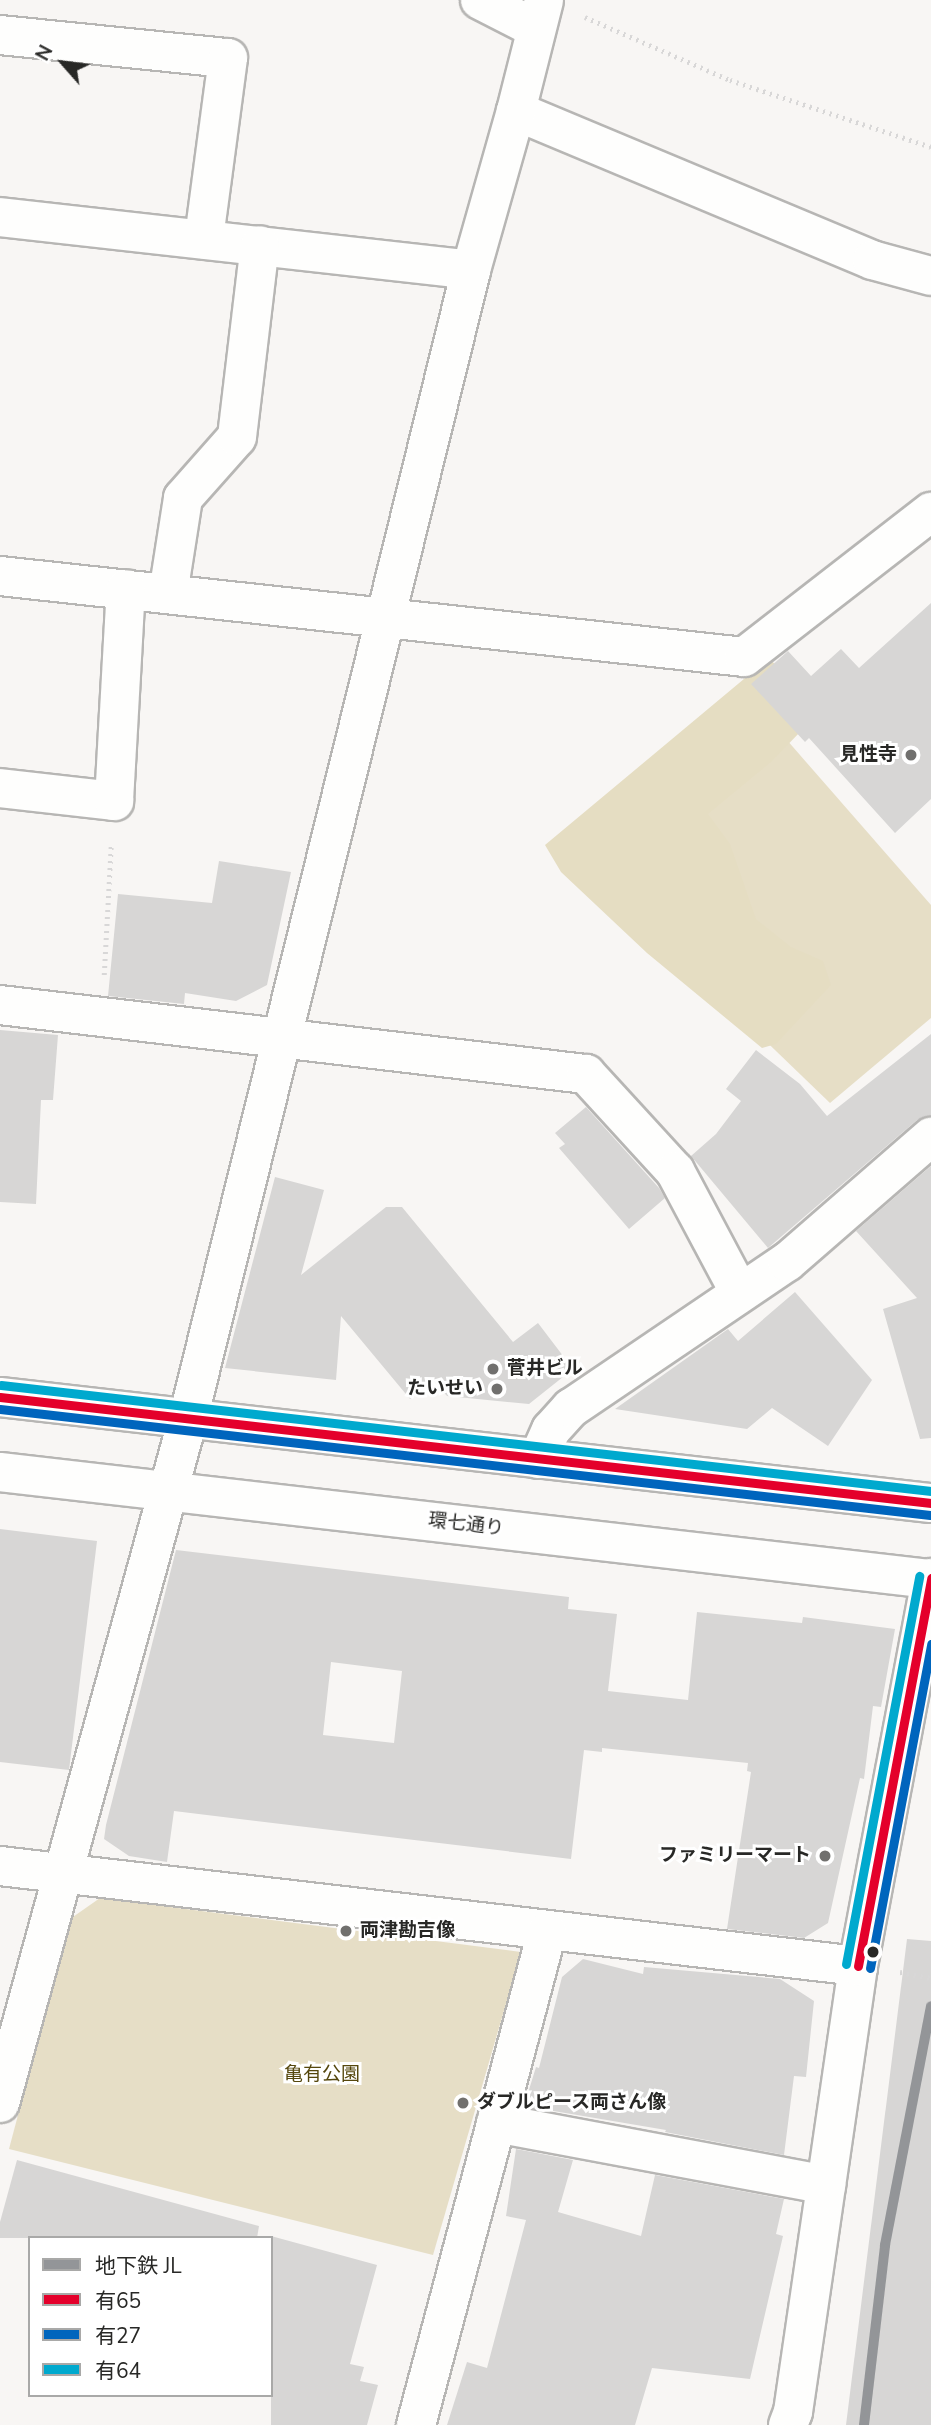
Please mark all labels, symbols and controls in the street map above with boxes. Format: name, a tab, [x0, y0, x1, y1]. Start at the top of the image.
north arrow	[28, 28, 98, 98]
text: N	[30, 41, 59, 66]
place label: 見性寺	[840, 744, 897, 766]
marker: 見性寺	[903, 747, 919, 763]
place label: 菅井ビル	[507, 1358, 583, 1380]
marker: 菅井ビル	[485, 1361, 501, 1377]
place label: たいせい	[407, 1378, 483, 1400]
marker: たいせい	[489, 1381, 505, 1397]
street label: 環七通り	[427, 1509, 505, 1541]
place label: ファミリーマート	[659, 1845, 811, 1867]
marker: ファミリーマート	[817, 1848, 833, 1864]
place label: 両津勘吉像	[360, 1920, 455, 1942]
marker: 両津勘吉像	[338, 1923, 354, 1939]
unlabelled marker	[866, 1945, 880, 1959]
park label: 亀有公園	[284, 2064, 360, 2086]
place label: ダブルピース両さん像	[477, 2092, 667, 2114]
marker: ダブルピース両さん像	[455, 2095, 471, 2111]
legend	[28, 2236, 273, 2397]
text: 地下鉄 JL	[95, 2252, 182, 2280]
text: 有65	[95, 2287, 141, 2315]
text: 有27	[95, 2322, 141, 2350]
text: 有64	[95, 2357, 141, 2385]

